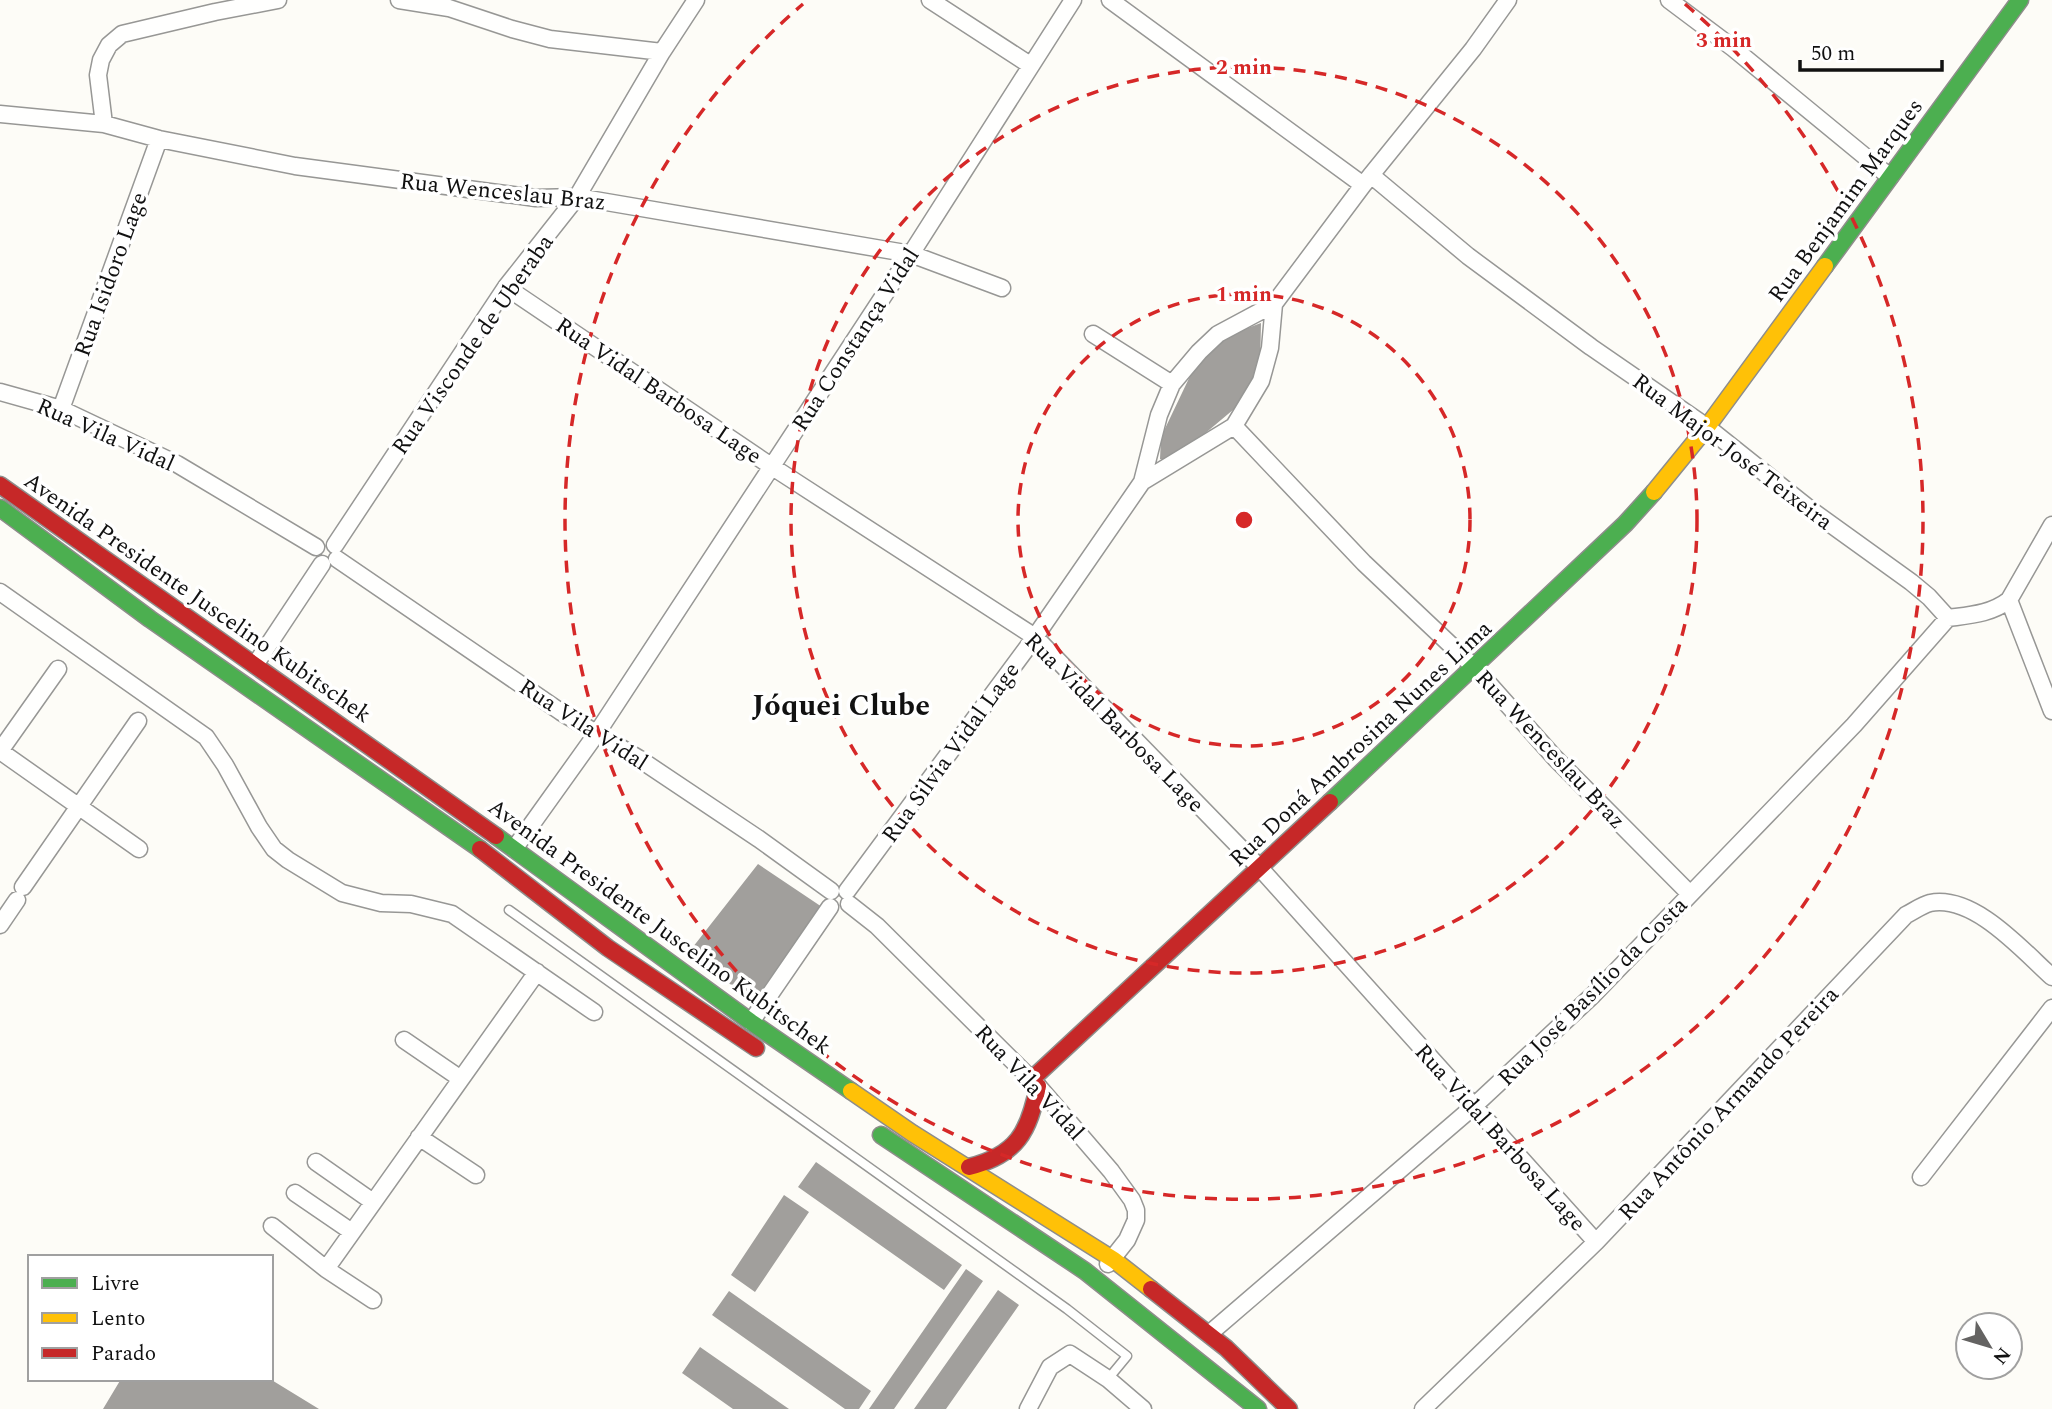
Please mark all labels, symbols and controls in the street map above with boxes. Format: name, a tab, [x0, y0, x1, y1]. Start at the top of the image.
text: 3 min	[1696, 25, 1752, 57]
scale bar	[1800, 28, 1942, 72]
text: 50 m	[1811, 38, 1855, 70]
text: 2 min	[1216, 52, 1272, 84]
street label: Rua Benjamim Marques	[1760, 91, 1932, 310]
street label: Rua Wenceslau Braz	[398, 164, 608, 221]
street label: Rua Isidoro Lage	[65, 187, 157, 362]
street label: Rua Visconde de Uberaba	[384, 227, 563, 462]
street label: Rua Constança Vidal	[784, 241, 929, 439]
text: 1 min	[1216, 279, 1272, 311]
street label: Rua Vidal Barbosa Lage	[548, 309, 769, 474]
street label: Rua Major José Teixeira	[1624, 365, 1840, 539]
street label: Rua Vila Vidal	[31, 389, 180, 481]
street label: Avenida Presidente Juscelino Kubitschek	[16, 464, 378, 732]
centre of rings	[1232, 508, 1256, 532]
street label: Rua Doná Ambrosina Nunes Lima	[1222, 612, 1500, 876]
street label: Rua Vidal Barbosa Lage	[1016, 625, 1212, 821]
street label: Rua Silvia Vidal Lage	[873, 655, 1029, 851]
street label: Rua Wenceslau Braz	[1466, 662, 1633, 838]
street label: Rua Vila Vidal	[512, 670, 655, 780]
district label: Jóquei Clube	[752, 683, 930, 729]
street label: Avenida Presidente Juscelino Kubitschek	[480, 790, 838, 1064]
street label: Rua José Basílio da Costa	[1490, 889, 1696, 1095]
street label: Rua Antônio Armando Pereira	[1611, 979, 1848, 1229]
street label: Rua Vila Vidal	[966, 1017, 1092, 1149]
street label: Rua Vidal Barbosa Lage	[1406, 1036, 1594, 1240]
legend	[28, 1255, 273, 1381]
text: Livre	[91, 1268, 139, 1300]
text: Lento	[91, 1303, 145, 1335]
north arrow	[1954, 1311, 2024, 1381]
text: Parado	[91, 1338, 156, 1370]
text: N	[1985, 1341, 2017, 1371]

